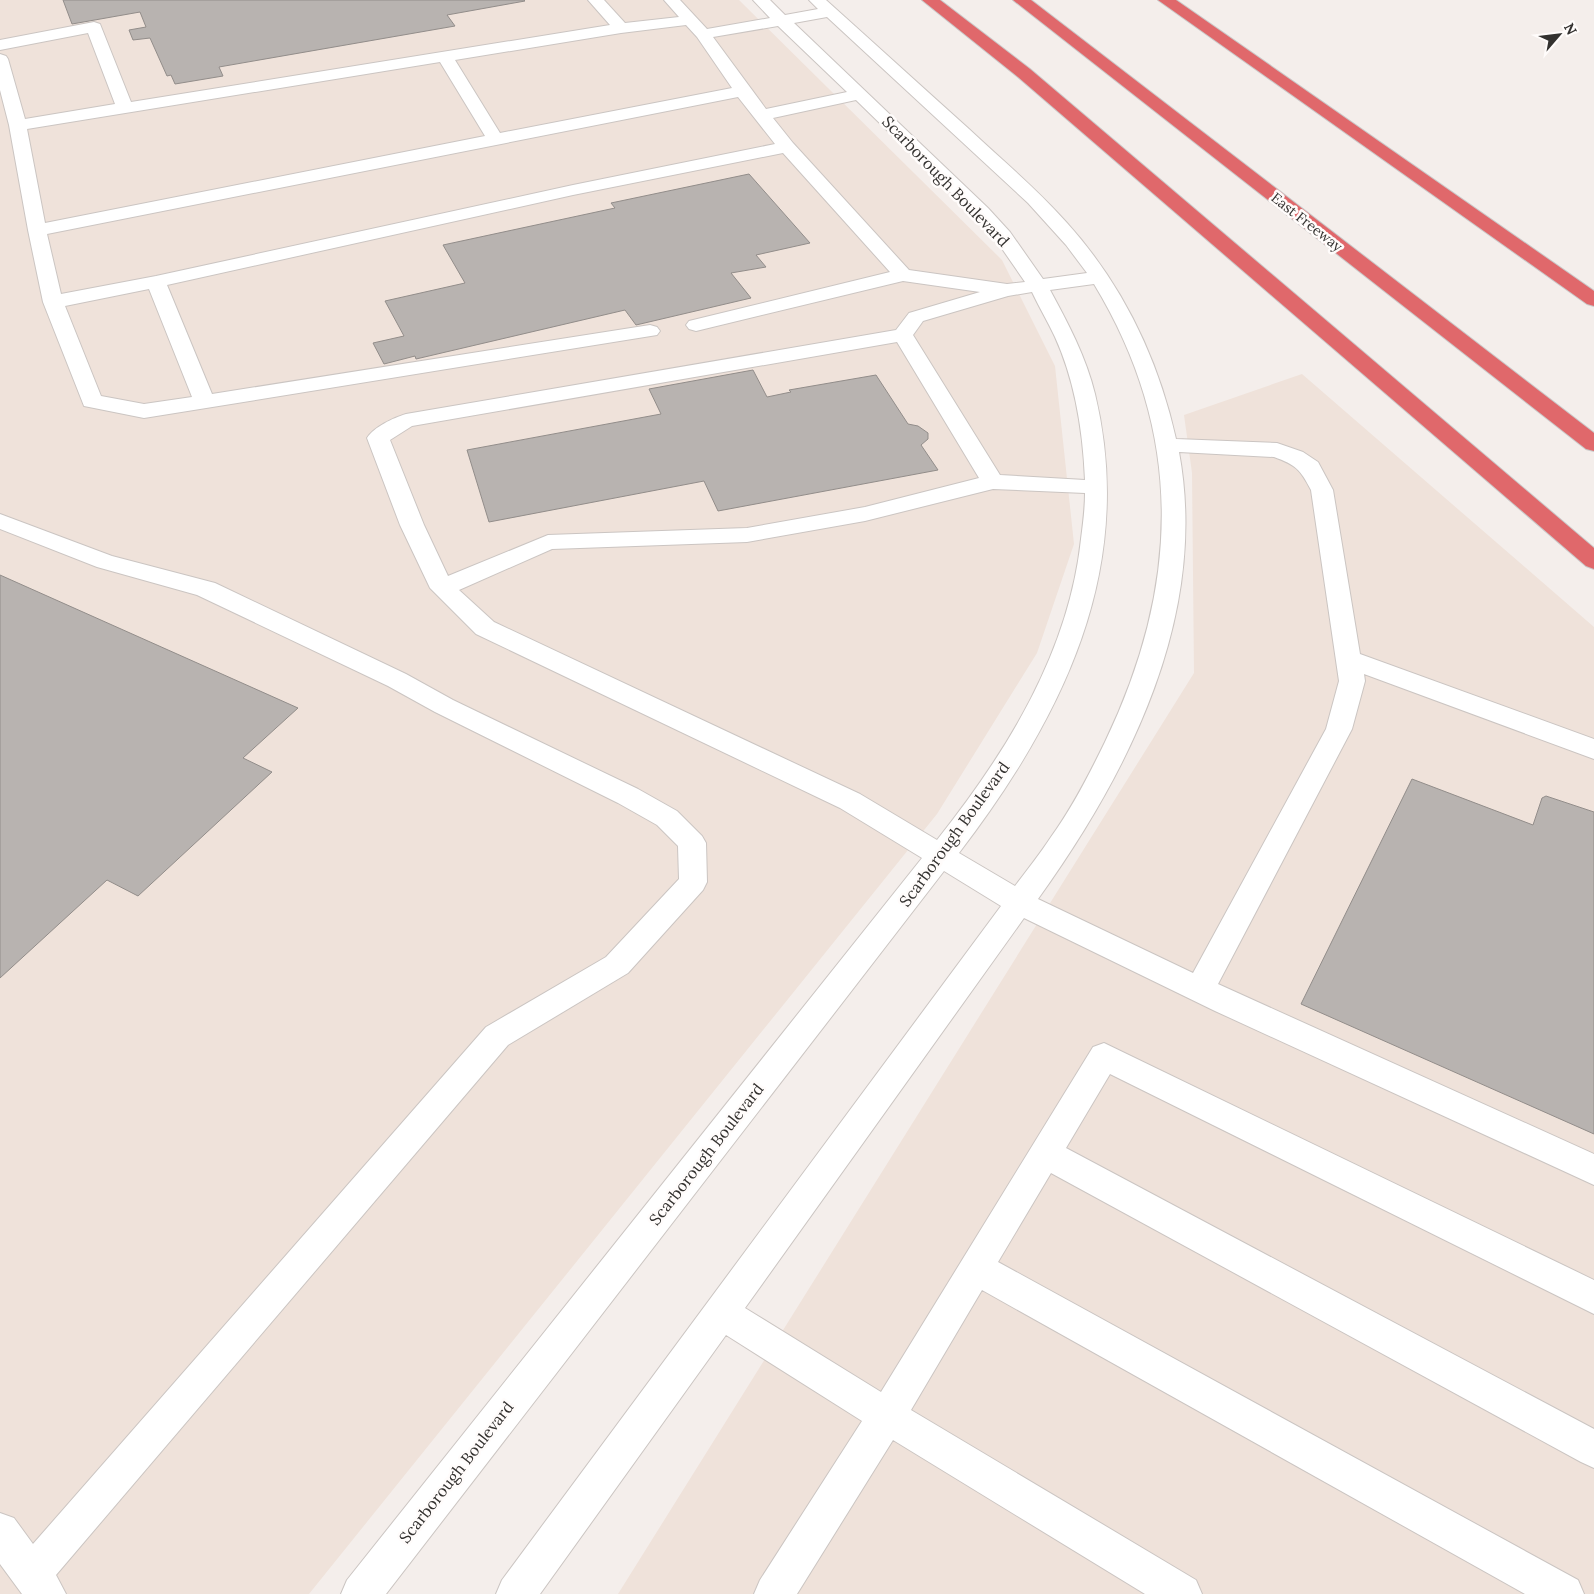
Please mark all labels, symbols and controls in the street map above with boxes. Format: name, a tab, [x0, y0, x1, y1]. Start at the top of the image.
north arrow	[1534, 10, 1584, 60]
text: N	[1560, 20, 1581, 38]
street label: Scarborough Boulevard	[878, 111, 1014, 251]
street label: East Freeway	[1268, 189, 1347, 256]
street label: Scarborough Boulevard	[895, 757, 1014, 910]
street label: Scarborough Boulevard	[644, 1079, 768, 1229]
street label: Scarborough Boulevard	[394, 1397, 518, 1547]

